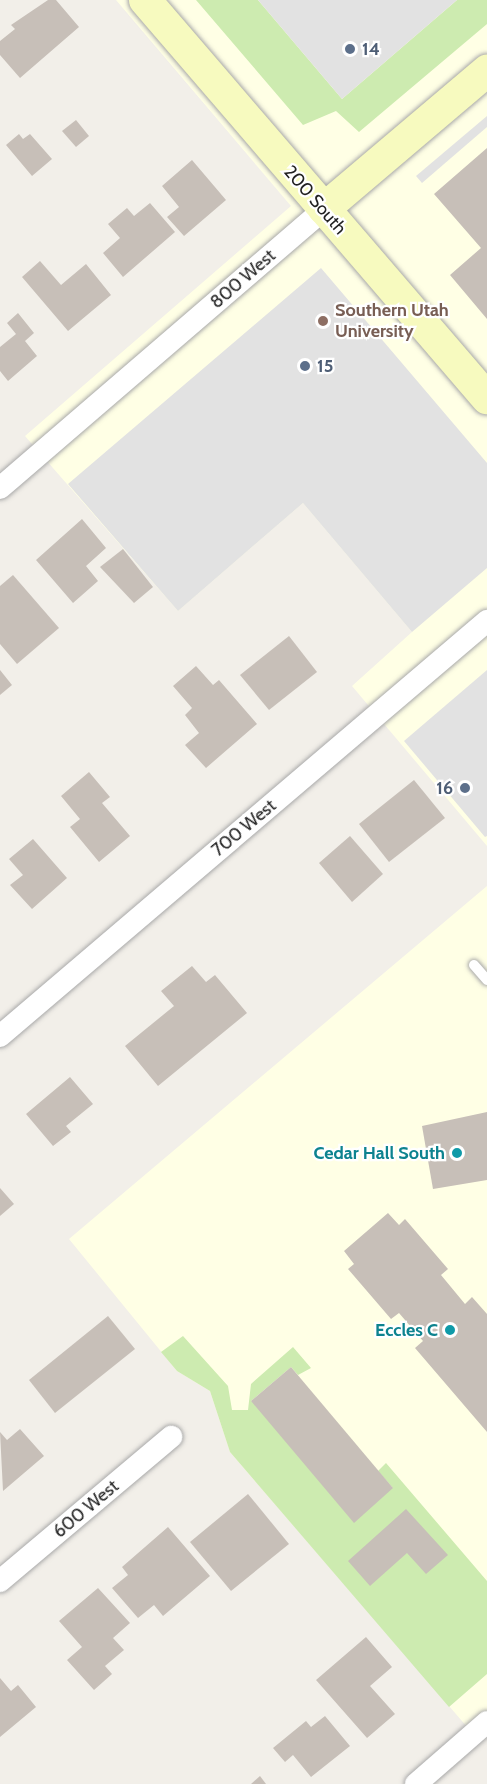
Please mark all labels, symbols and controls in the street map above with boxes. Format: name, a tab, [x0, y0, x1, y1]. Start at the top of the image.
place label: 14	[362, 38, 380, 60]
marker: 14	[343, 42, 357, 56]
street label: 200 South	[279, 161, 351, 239]
street label: 800 West	[206, 245, 280, 313]
place label: Southern Utah University	[335, 300, 449, 342]
marker: Southern Utah University	[316, 314, 330, 328]
place label: 15	[317, 355, 333, 377]
marker: 15	[298, 359, 312, 373]
place label: 16	[436, 777, 453, 799]
marker: 16	[458, 781, 472, 795]
street label: 700 West	[208, 795, 280, 861]
place label: Cedar Hall South	[314, 1142, 445, 1164]
marker: Cedar Hall South	[450, 1146, 464, 1160]
place label: Eccles C	[375, 1319, 438, 1341]
marker: Eccles C	[443, 1323, 457, 1337]
street label: 600 West	[49, 1476, 123, 1542]

